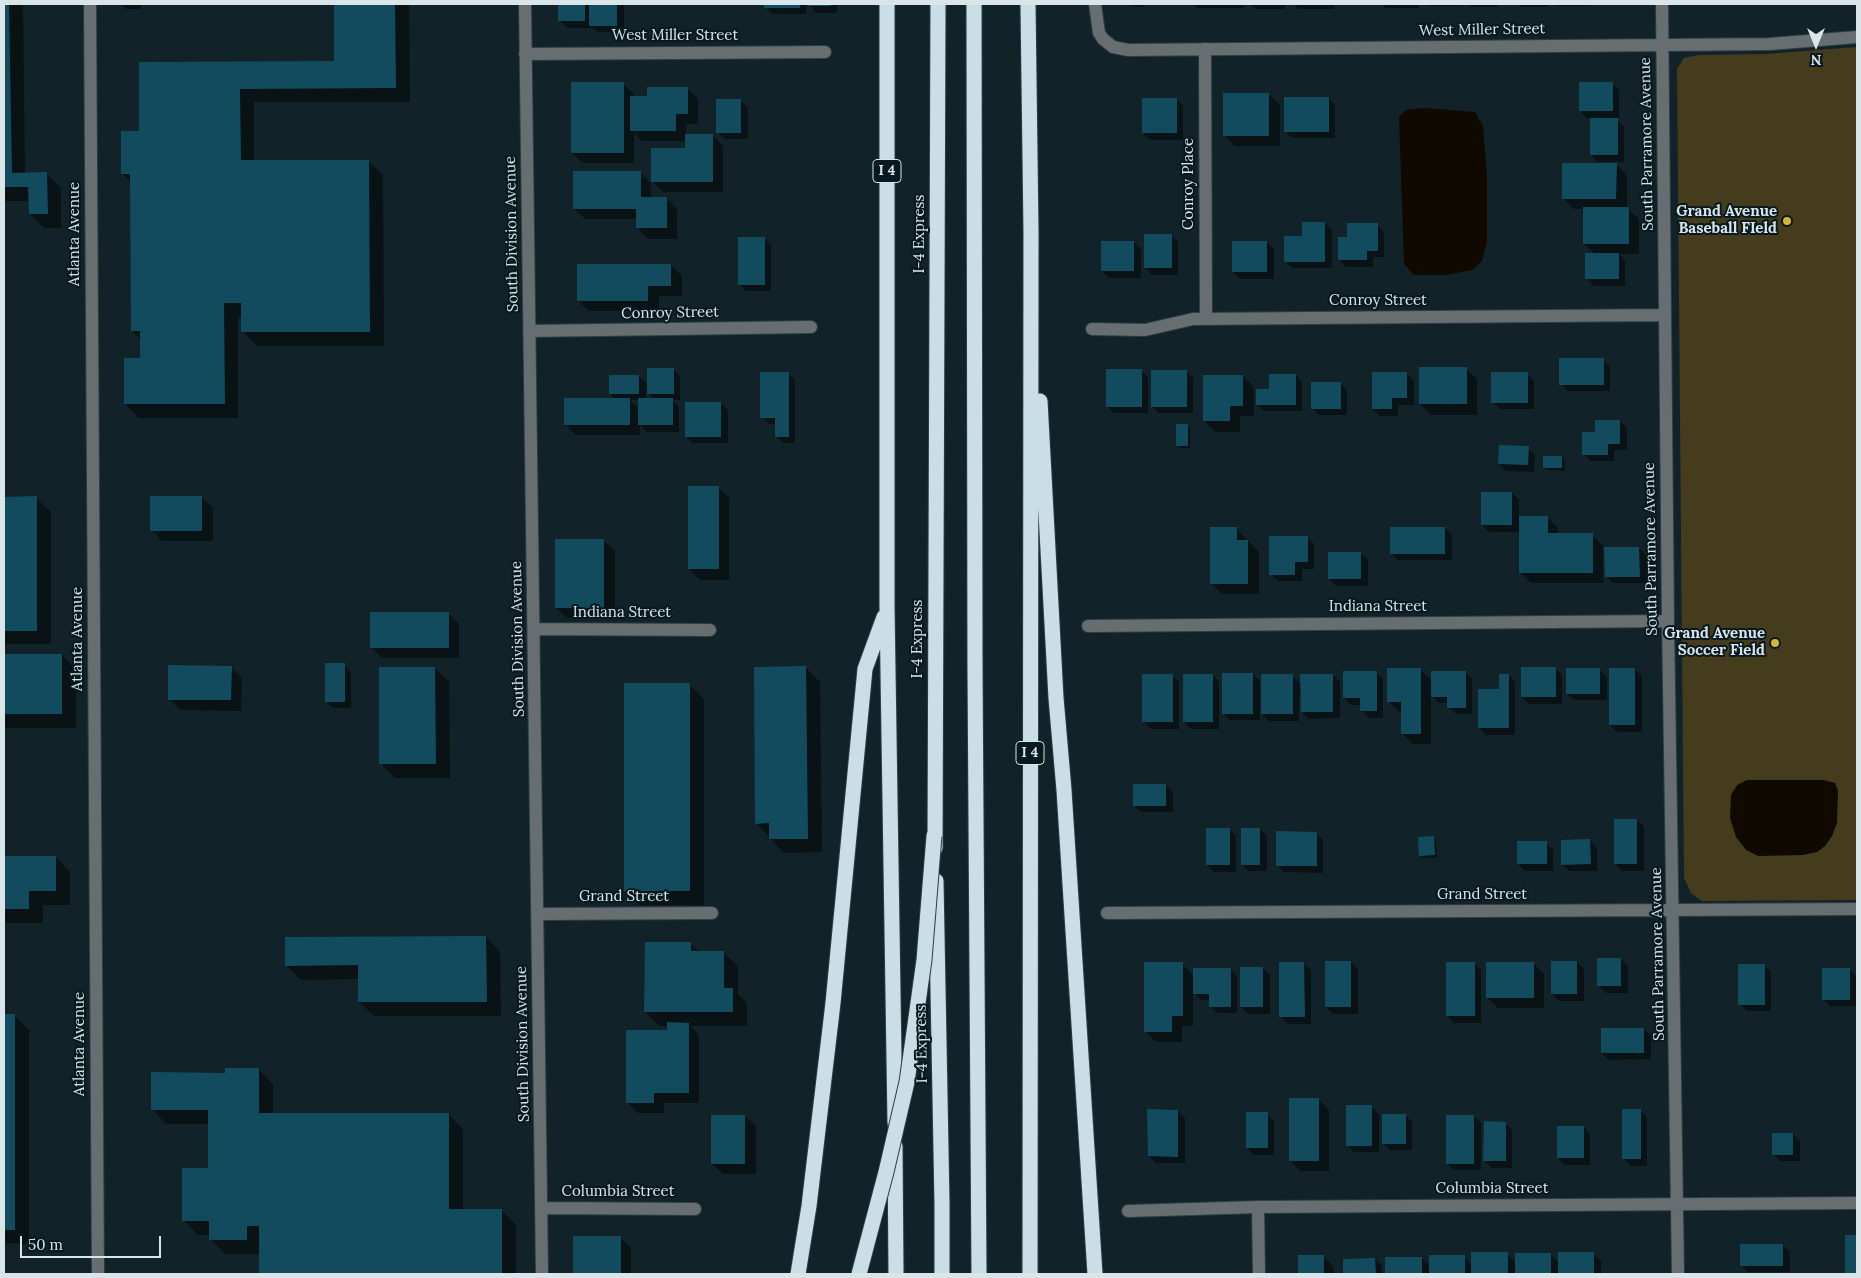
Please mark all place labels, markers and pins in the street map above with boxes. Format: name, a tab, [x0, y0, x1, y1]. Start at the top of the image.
place label: Grand Avenue Baseball FIeld	[1676, 203, 1777, 238]
marker: Grand Avenue Baseball FIeld	[1781, 215, 1793, 227]
place label: Grand Avenue Soccer Field	[1664, 625, 1765, 660]
marker: Grand Avenue Soccer Field	[1769, 637, 1781, 649]

